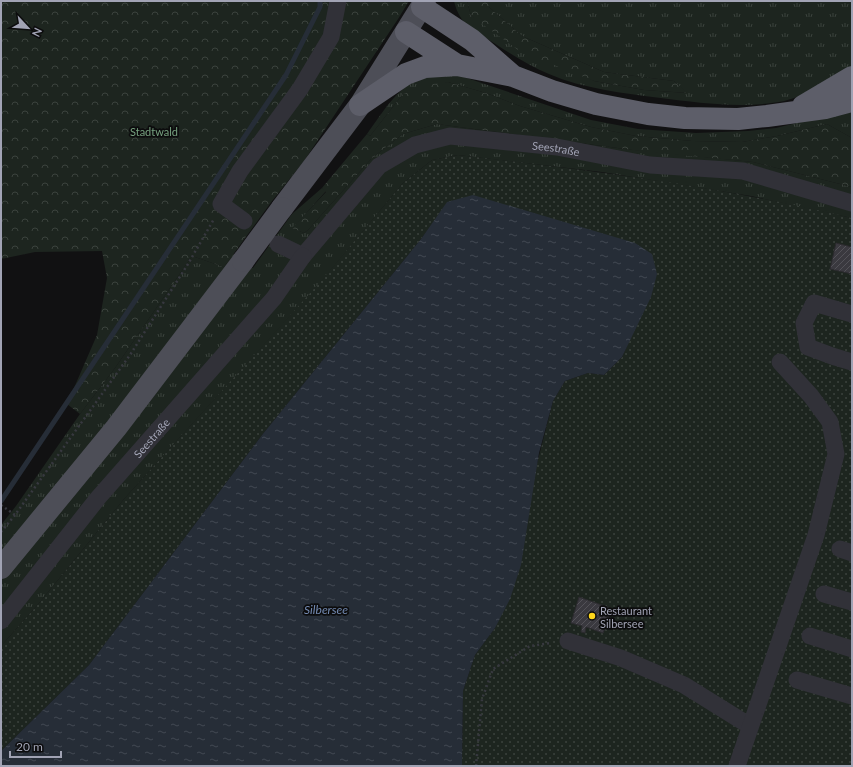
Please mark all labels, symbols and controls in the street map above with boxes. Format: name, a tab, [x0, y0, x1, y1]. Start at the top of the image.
north arrow	[8, 8, 48, 48]
text: N	[30, 26, 45, 39]
park label: Stadtwald	[130, 125, 178, 138]
street label: Seestraße	[532, 138, 581, 158]
street label: Seestraße	[130, 415, 172, 460]
water label: Silbersee	[304, 602, 348, 617]
place label: Restaurant Silbersee	[600, 604, 652, 630]
marker: Restaurant Silbersee	[587, 611, 597, 621]
scale bar	[10, 733, 61, 759]
text: 20 m	[16, 739, 43, 754]

